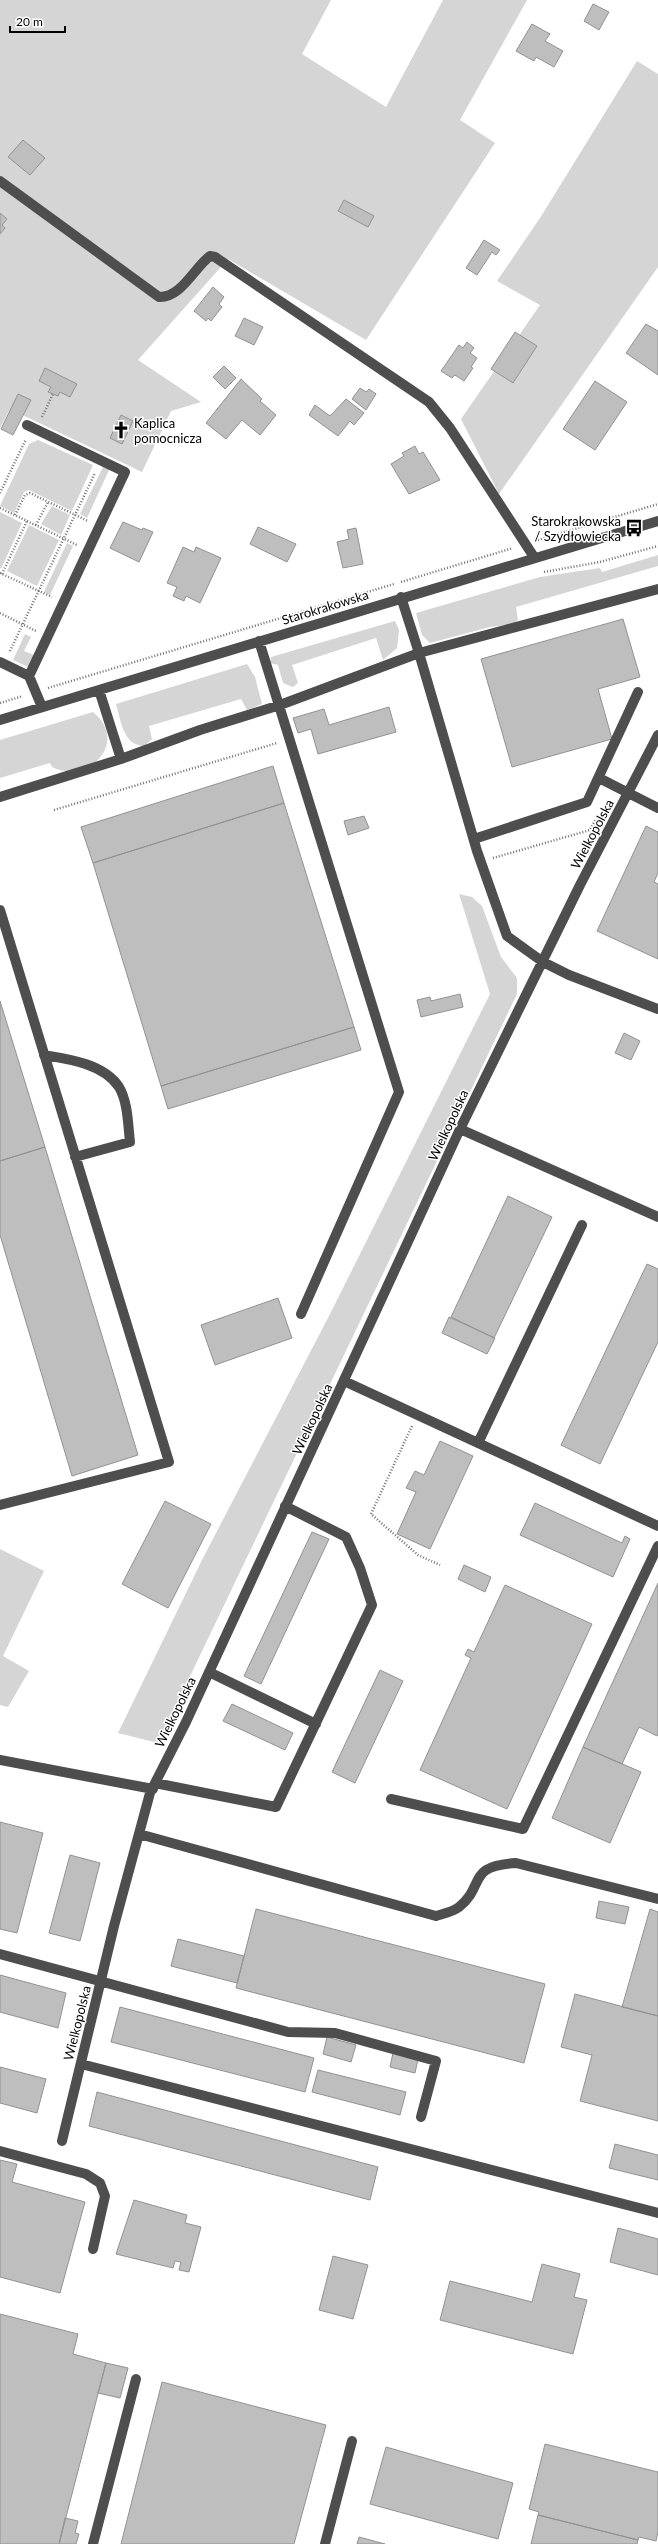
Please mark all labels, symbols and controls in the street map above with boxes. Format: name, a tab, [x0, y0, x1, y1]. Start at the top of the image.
scale bar	[10, 8, 65, 34]
text: 20 m	[16, 14, 43, 29]
place label: Kaplica pomocnicza	[134, 415, 202, 446]
church icon: Kaplica pomocnicza	[111, 420, 131, 440]
place label: Starokrakowska / Szydłowiecka	[531, 513, 621, 544]
bus stop icon: Starokrakowska / Szydłowiecka	[624, 518, 644, 538]
street label: Starokrakowska	[280, 586, 370, 628]
street label: Wielkopolska	[567, 796, 617, 872]
street label: Wielkopolska	[425, 1087, 471, 1163]
street label: Wielkopolska	[289, 1381, 335, 1457]
street label: Wielkopolska	[151, 1674, 199, 1750]
street label: Wielkopolska	[60, 1984, 94, 2062]

